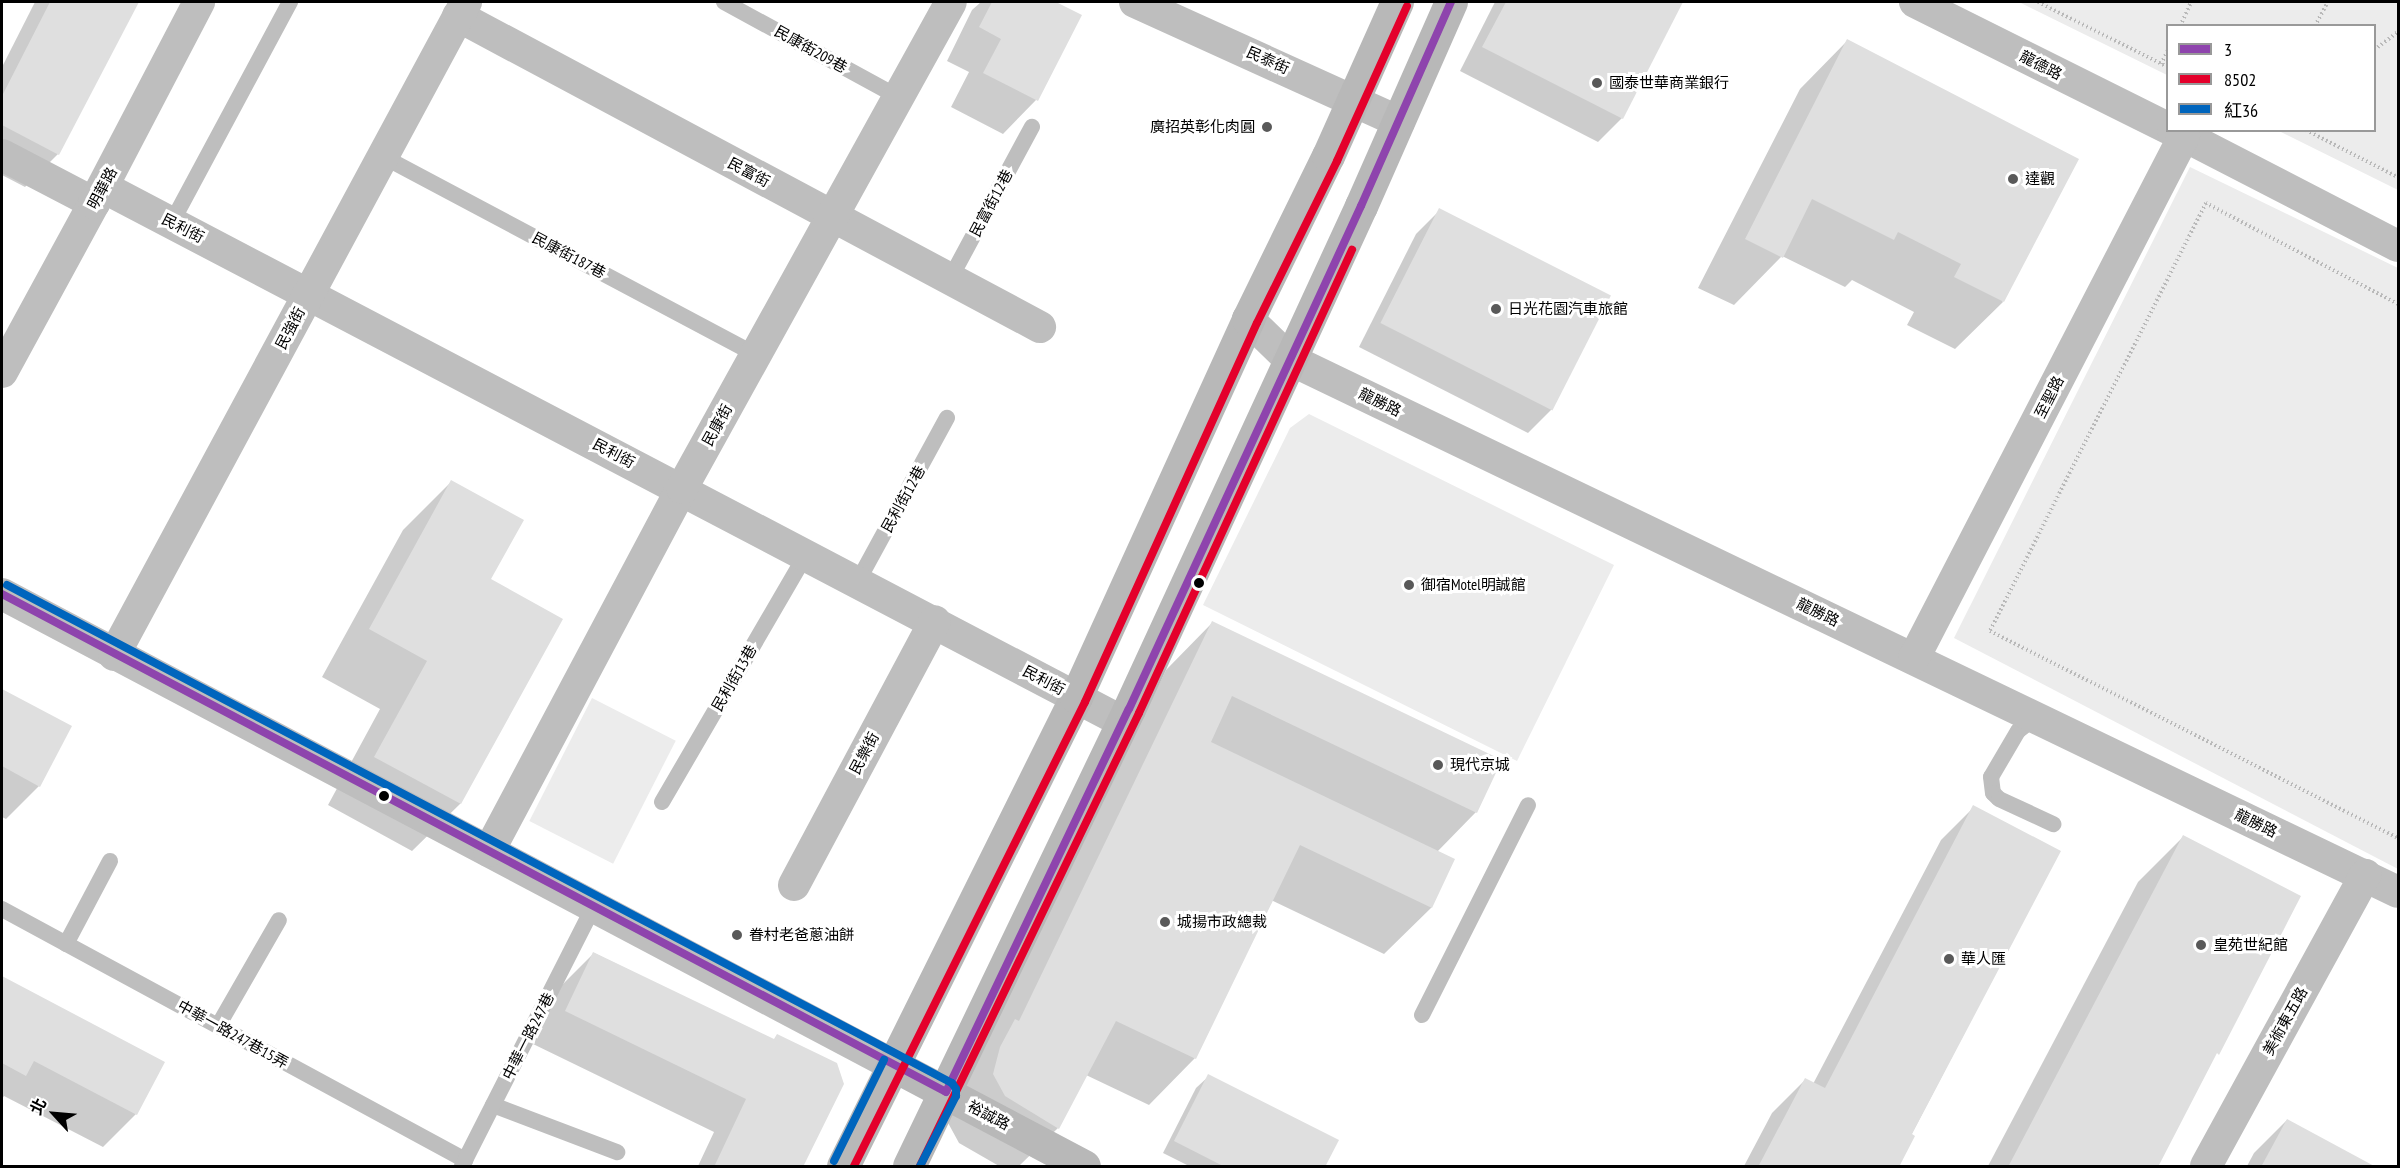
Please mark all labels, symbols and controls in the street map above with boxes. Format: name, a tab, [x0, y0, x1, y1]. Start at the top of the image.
street label: 民康街209巷	[772, 22, 850, 76]
legend	[2166, 24, 2376, 132]
text: 3	[2224, 38, 2232, 61]
street label: 民泰街	[1244, 43, 1292, 77]
street label: 龍德路	[2017, 47, 2065, 83]
text: 8502	[2224, 68, 2256, 91]
place label: 國泰世華商業銀行	[1609, 74, 1729, 92]
marker: 國泰世華商業銀行	[1590, 76, 1604, 90]
text: 紅36	[2224, 99, 2258, 122]
place label: 廣招英彰化肉圓	[1150, 118, 1255, 136]
marker: 廣招英彰化肉圓	[1260, 120, 1274, 134]
street label: 民富街	[725, 153, 773, 191]
street label: 明華路	[83, 164, 121, 212]
street label: 民富街12巷	[966, 166, 1016, 240]
place label: 達觀	[2025, 170, 2055, 188]
marker: 達觀	[2006, 172, 2020, 186]
street label: 民利街	[159, 210, 207, 246]
street label: 民康街187巷	[529, 228, 609, 282]
place label: 日光花園汽車旅館	[1508, 300, 1628, 318]
marker: 日光花園汽車旅館	[1489, 302, 1503, 316]
street label: 民強街	[271, 304, 309, 352]
street label: 至聖路	[2031, 373, 2067, 421]
street label: 龍勝路	[1356, 384, 1404, 420]
street label: 民康街	[698, 401, 736, 449]
street label: 民利街	[590, 434, 638, 472]
street label: 民利街12巷	[877, 462, 929, 536]
place label: 御宿Motel明誠館	[1421, 576, 1526, 594]
unlabelled marker	[1193, 577, 1205, 589]
marker: 御宿Motel明誠館	[1402, 578, 1416, 592]
street label: 龍勝路	[1794, 594, 1842, 630]
street label: 民利街13巷	[708, 642, 760, 714]
street label: 民利街	[1020, 661, 1068, 699]
street label: 民樂街	[845, 729, 883, 777]
place label: 現代京城	[1450, 756, 1510, 774]
marker: 現代京城	[1431, 758, 1445, 772]
unlabelled marker	[378, 790, 390, 802]
street label: 龍勝路	[2232, 805, 2280, 841]
place label: 城揚市政總裁	[1177, 913, 1267, 931]
marker: 城揚市政總裁	[1158, 915, 1172, 929]
place label: 眷村老爸蔥油餅	[749, 926, 854, 944]
marker: 眷村老爸蔥油餅	[730, 928, 744, 942]
place label: 皇苑世紀館	[2213, 936, 2288, 954]
marker: 皇苑世紀館	[2194, 938, 2208, 952]
place label: 華人匯	[1961, 950, 2006, 968]
marker: 華人匯	[1942, 952, 1956, 966]
street label: 美術東五路	[2259, 984, 2311, 1058]
street label: 中華一路247巷	[498, 989, 558, 1083]
street label: 中華一路247巷15弄	[175, 996, 291, 1072]
north arrow	[24, 1084, 84, 1144]
text: 北	[25, 1095, 50, 1118]
street label: 裕誠路	[965, 1096, 1013, 1134]

